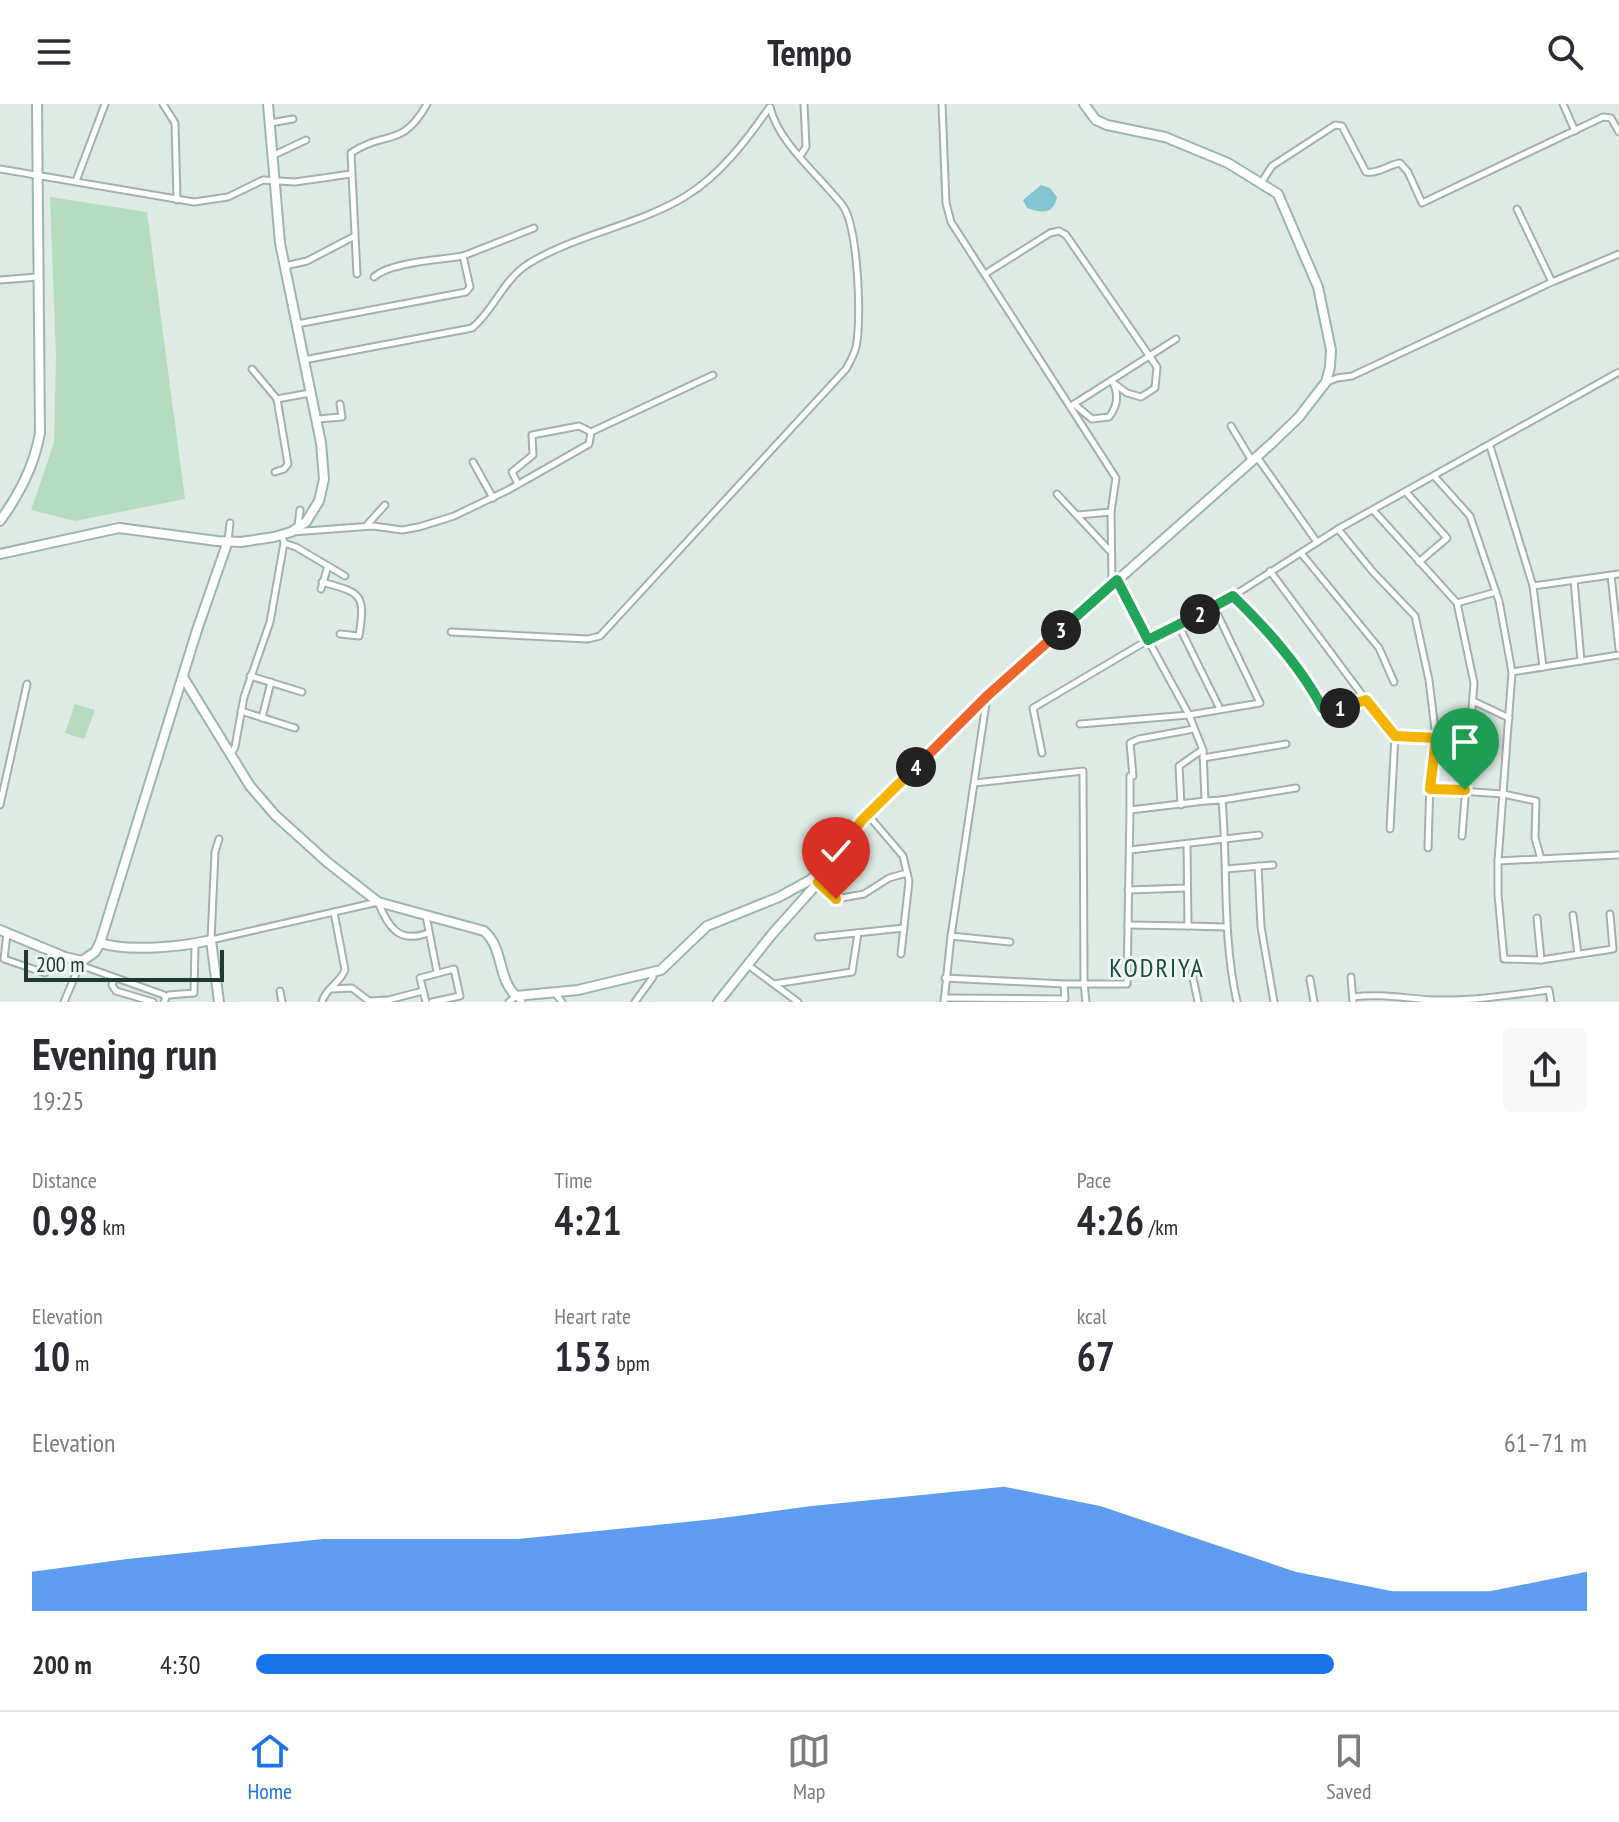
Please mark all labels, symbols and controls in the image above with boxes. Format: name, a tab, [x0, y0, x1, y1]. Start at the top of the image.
text: Tempo	[767, 29, 852, 76]
icon: menu	[32, 30, 76, 74]
icon: search	[1543, 30, 1587, 74]
pin: 2	[1180, 594, 1220, 634]
text: 2	[1195, 600, 1205, 628]
pin: 3	[1041, 610, 1081, 650]
text: 3	[1056, 616, 1066, 644]
pin: 1	[1320, 688, 1360, 728]
text: 1	[1335, 694, 1345, 722]
pin	[1431, 708, 1499, 790]
icon: arrive	[1443, 720, 1487, 764]
pin: 4	[896, 747, 936, 787]
text: 4	[911, 753, 921, 781]
pin	[802, 817, 870, 899]
icon: check	[814, 829, 858, 873]
scale bar	[24, 946, 224, 982]
text: 200 m	[36, 950, 85, 978]
district label: KODRIYA	[1109, 951, 1205, 984]
text: Evening run	[32, 1025, 217, 1082]
button: share	[1503, 1028, 1587, 1112]
text: 19:25	[32, 1084, 84, 1117]
text: Distance	[32, 1166, 97, 1194]
text: Time	[554, 1166, 592, 1194]
text: Pace	[1077, 1166, 1111, 1194]
text: 0.98	[32, 1194, 98, 1246]
text: 4:21	[554, 1194, 622, 1246]
text: 4:26	[1077, 1194, 1144, 1246]
text: km	[98, 1213, 125, 1241]
text: /km	[1144, 1213, 1178, 1241]
text: Elevation	[32, 1302, 103, 1330]
text: Heart rate	[554, 1302, 631, 1330]
text: kcal	[1077, 1302, 1107, 1330]
text: 10	[32, 1330, 70, 1382]
text: 153	[554, 1330, 612, 1382]
text: 67	[1077, 1330, 1115, 1382]
text: m	[70, 1349, 89, 1377]
text: bpm	[612, 1349, 650, 1377]
text: Elevation	[32, 1426, 115, 1459]
text: 61–71 m	[1504, 1426, 1587, 1459]
text: 200 m	[32, 1648, 92, 1681]
text: 4:30	[160, 1648, 200, 1681]
tab: Home	[247, 1729, 292, 1805]
tab: Map	[787, 1729, 831, 1805]
tab: Saved	[1326, 1729, 1372, 1805]

